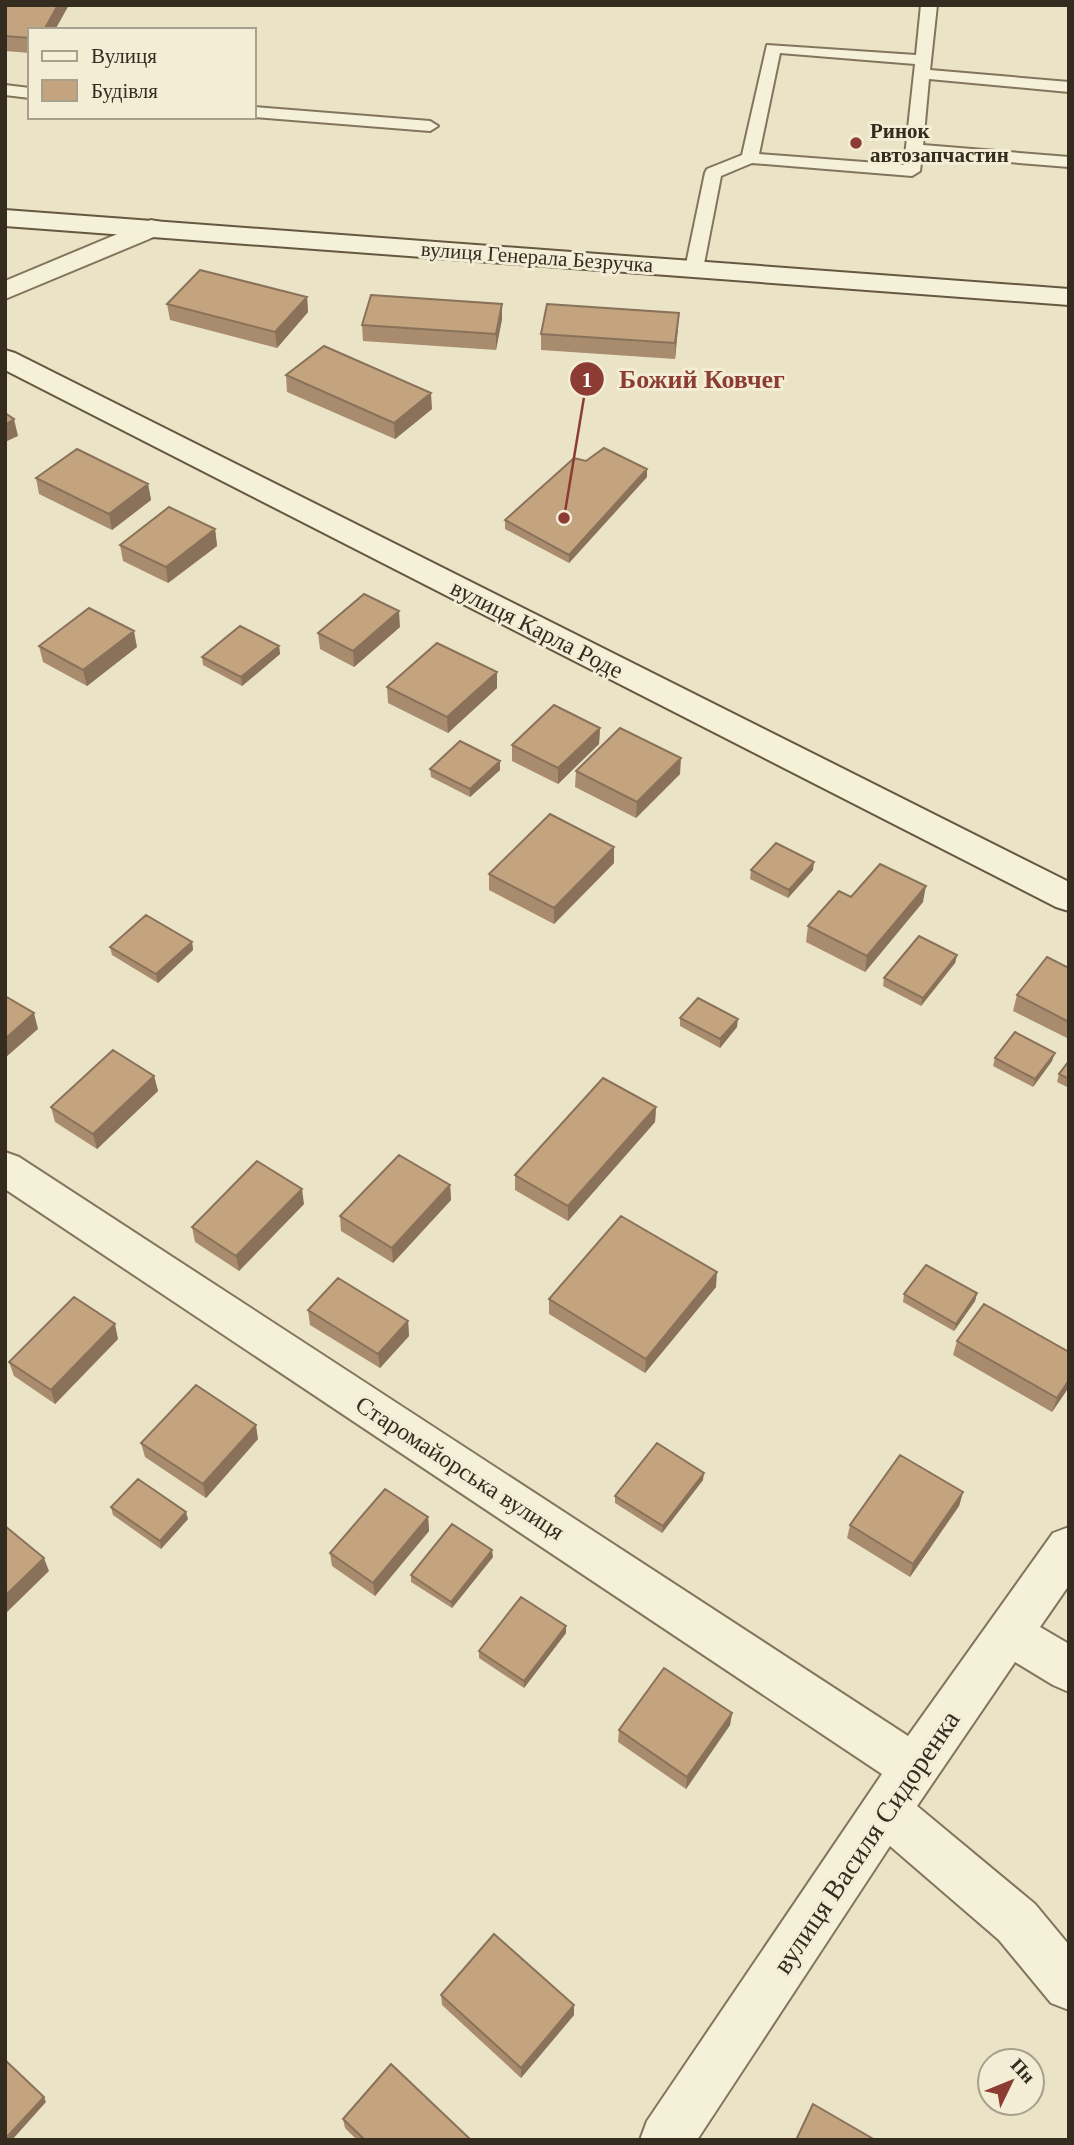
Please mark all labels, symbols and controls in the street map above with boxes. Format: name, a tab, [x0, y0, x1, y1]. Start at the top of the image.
legend	[28, 28, 256, 119]
text: Вулиця	[91, 44, 157, 68]
text: Будівля	[91, 79, 158, 103]
place label: Ринок автозапчастин	[870, 119, 1009, 167]
marker: Ринок автозапчастин	[848, 135, 864, 151]
street label: вулиця Генерала Безручка	[420, 237, 654, 277]
callout: Божий Ковчег	[570, 356, 799, 403]
text: Божий Ковчег	[619, 365, 785, 394]
text: 1	[582, 368, 592, 392]
street label: вулиця Карла Роде	[447, 574, 627, 684]
street label: Старомайорська вулиця	[351, 1391, 569, 1545]
street label: вулиця Василя Сидоренка	[766, 1704, 966, 1979]
north arrow	[976, 2047, 1046, 2117]
text: Пн	[1007, 2054, 1040, 2087]

